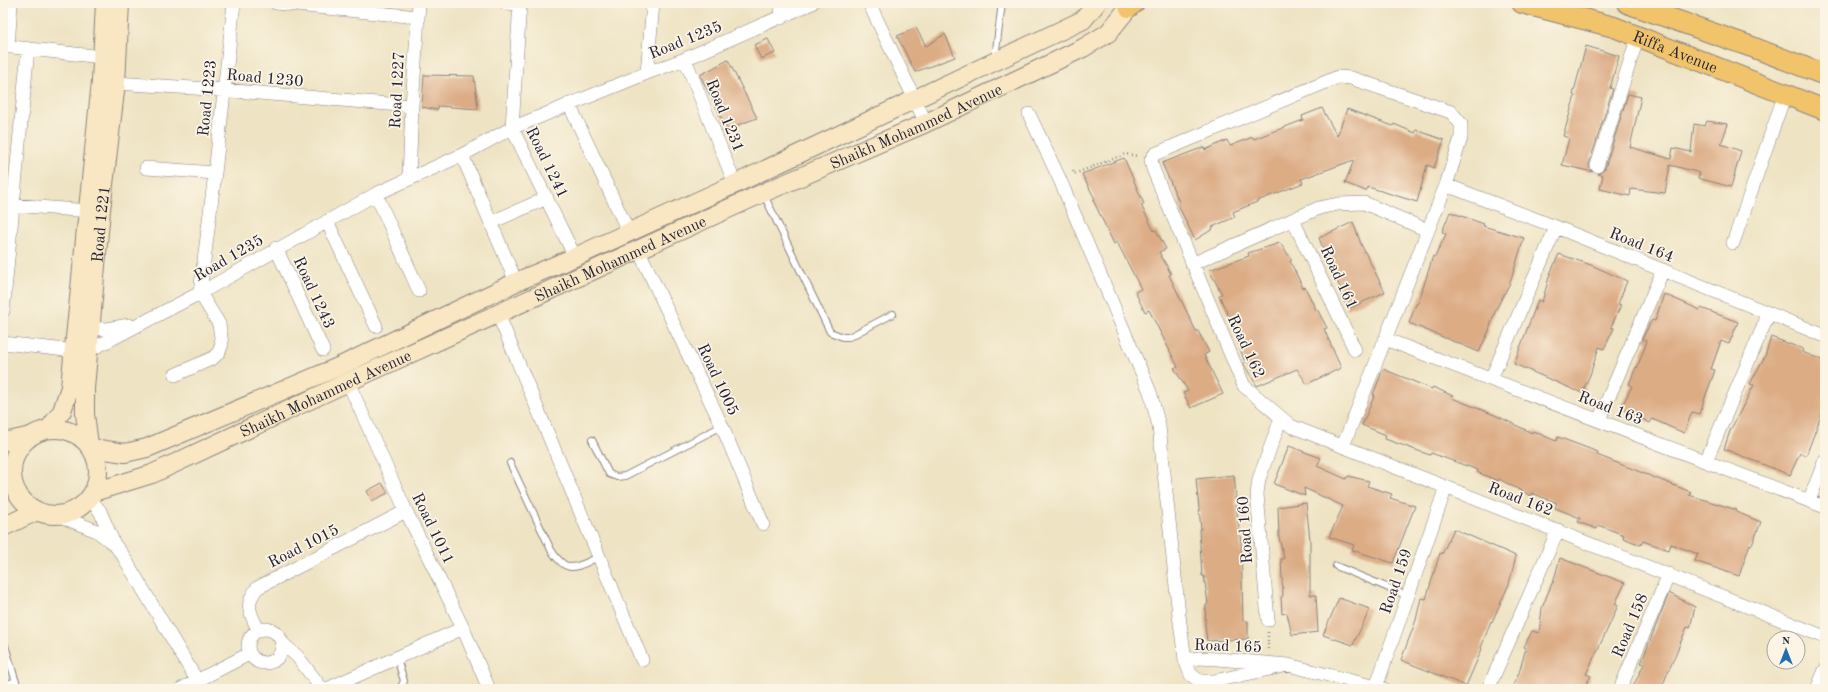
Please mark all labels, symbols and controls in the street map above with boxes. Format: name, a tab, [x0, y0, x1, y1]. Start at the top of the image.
street label: Road 1235	[647, 19, 725, 63]
street label: Riffa Avenue	[1630, 29, 1719, 77]
street label: Road 1227	[388, 51, 408, 129]
street label: Road 1223	[196, 59, 220, 137]
street label: Road 1230	[226, 68, 304, 90]
street label: Road 1231	[702, 77, 746, 155]
street label: Shaikh Mohammed Avenue	[828, 82, 1005, 173]
street label: Road 1241	[522, 125, 570, 201]
street label: Road 1221	[90, 185, 114, 263]
street label: Shaikh Mohammed Avenue	[532, 214, 709, 306]
street label: Road 164	[1607, 226, 1676, 266]
street label: Road 1235	[192, 232, 266, 285]
street label: Road 161	[1317, 244, 1360, 312]
street label: Road 1243	[290, 254, 337, 331]
street label: Road 162	[1224, 313, 1267, 381]
street label: Road 1005	[694, 341, 741, 418]
street label: Shaikh Mohammed Avenue	[238, 348, 414, 441]
street label: Road 163	[1576, 389, 1645, 429]
street label: Road 162	[1486, 480, 1555, 520]
street label: Road 1011	[408, 491, 456, 567]
street label: Road 160	[1236, 495, 1256, 564]
street label: Road 1015	[266, 522, 342, 571]
street label: Road 159	[1378, 547, 1416, 616]
street label: Road 158	[1610, 591, 1651, 660]
north arrow	[1766, 630, 1806, 670]
text: N	[1782, 636, 1791, 647]
street label: Road 165	[1194, 638, 1262, 656]

